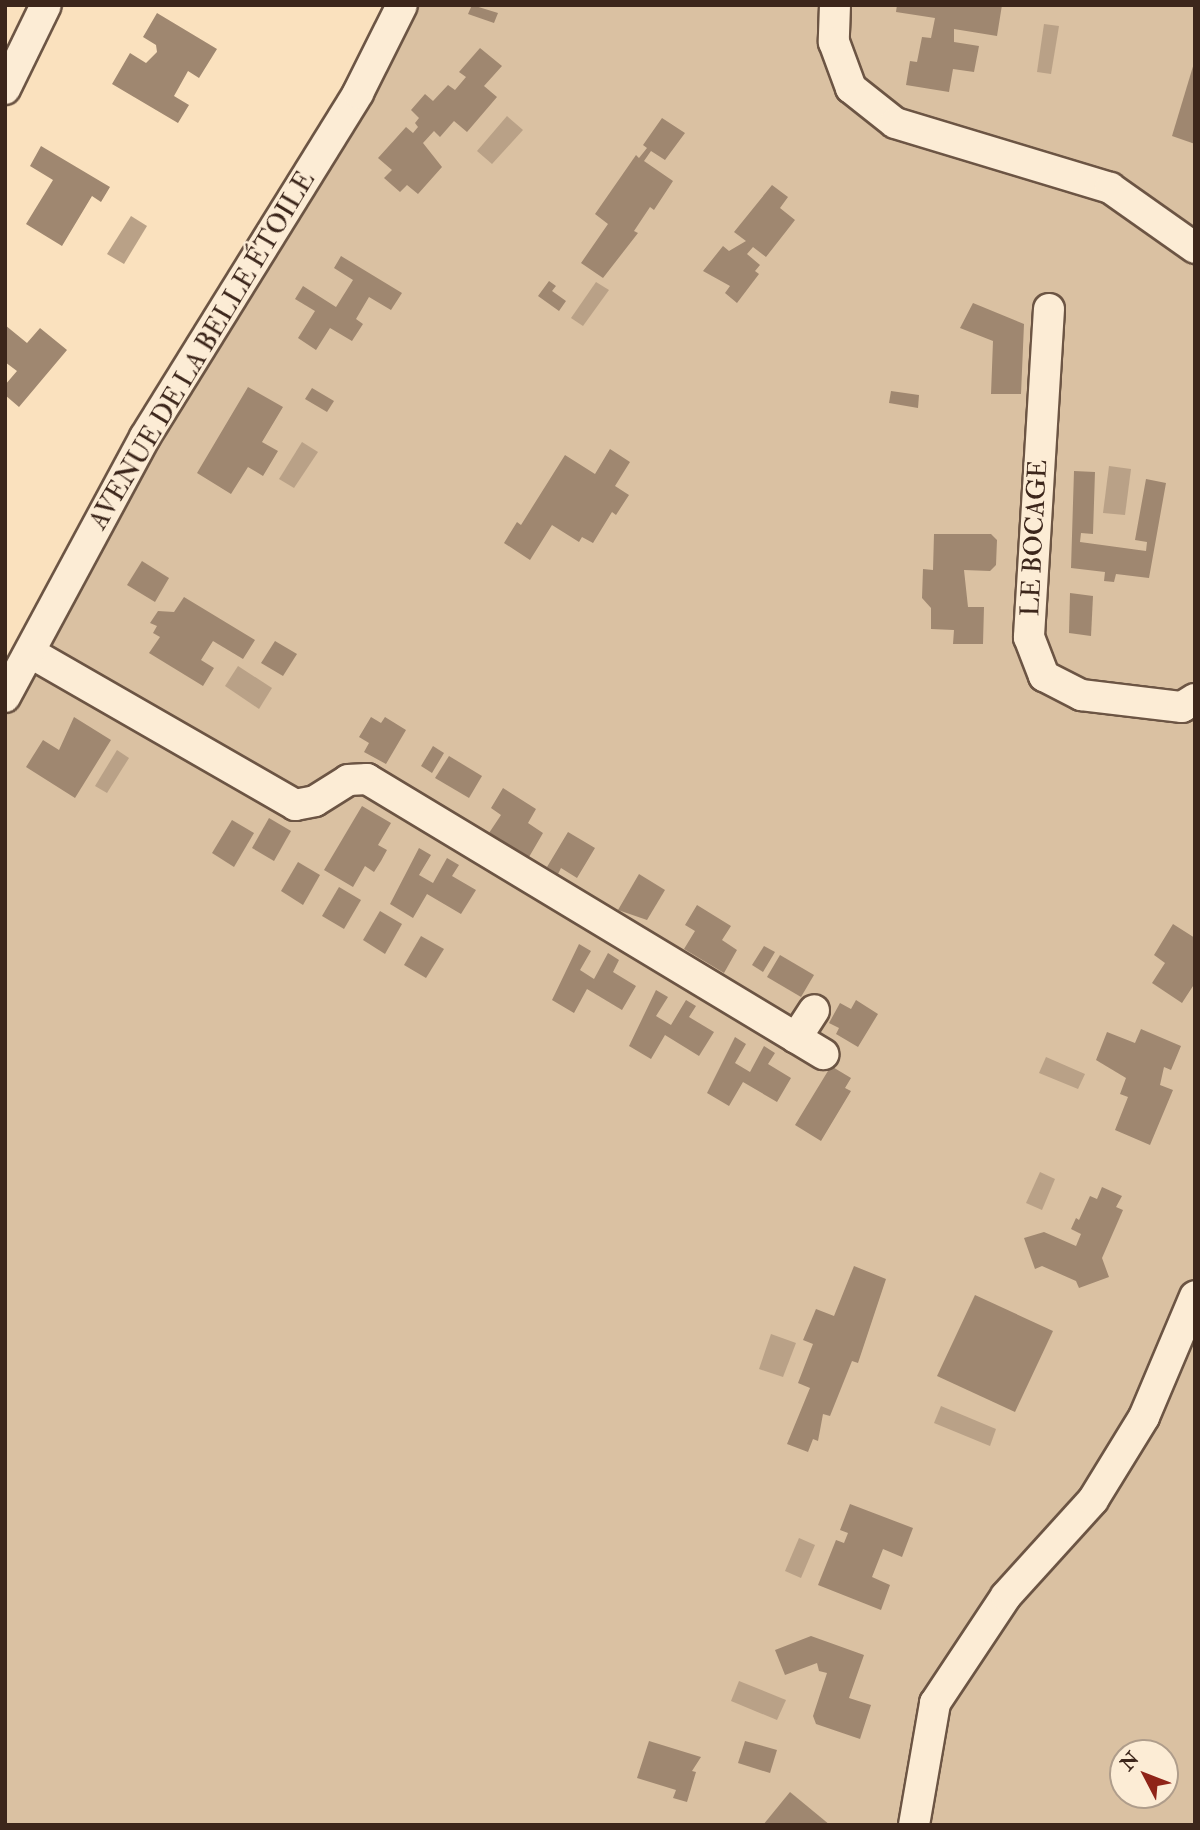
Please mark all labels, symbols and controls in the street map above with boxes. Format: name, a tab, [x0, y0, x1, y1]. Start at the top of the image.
street label: AVENUE DE LA BELLE ÉTOILE	[83, 166, 323, 536]
street label: LE BOCAGE	[1015, 459, 1055, 617]
north arrow	[1109, 1739, 1179, 1809]
text: N	[1115, 1747, 1144, 1776]

